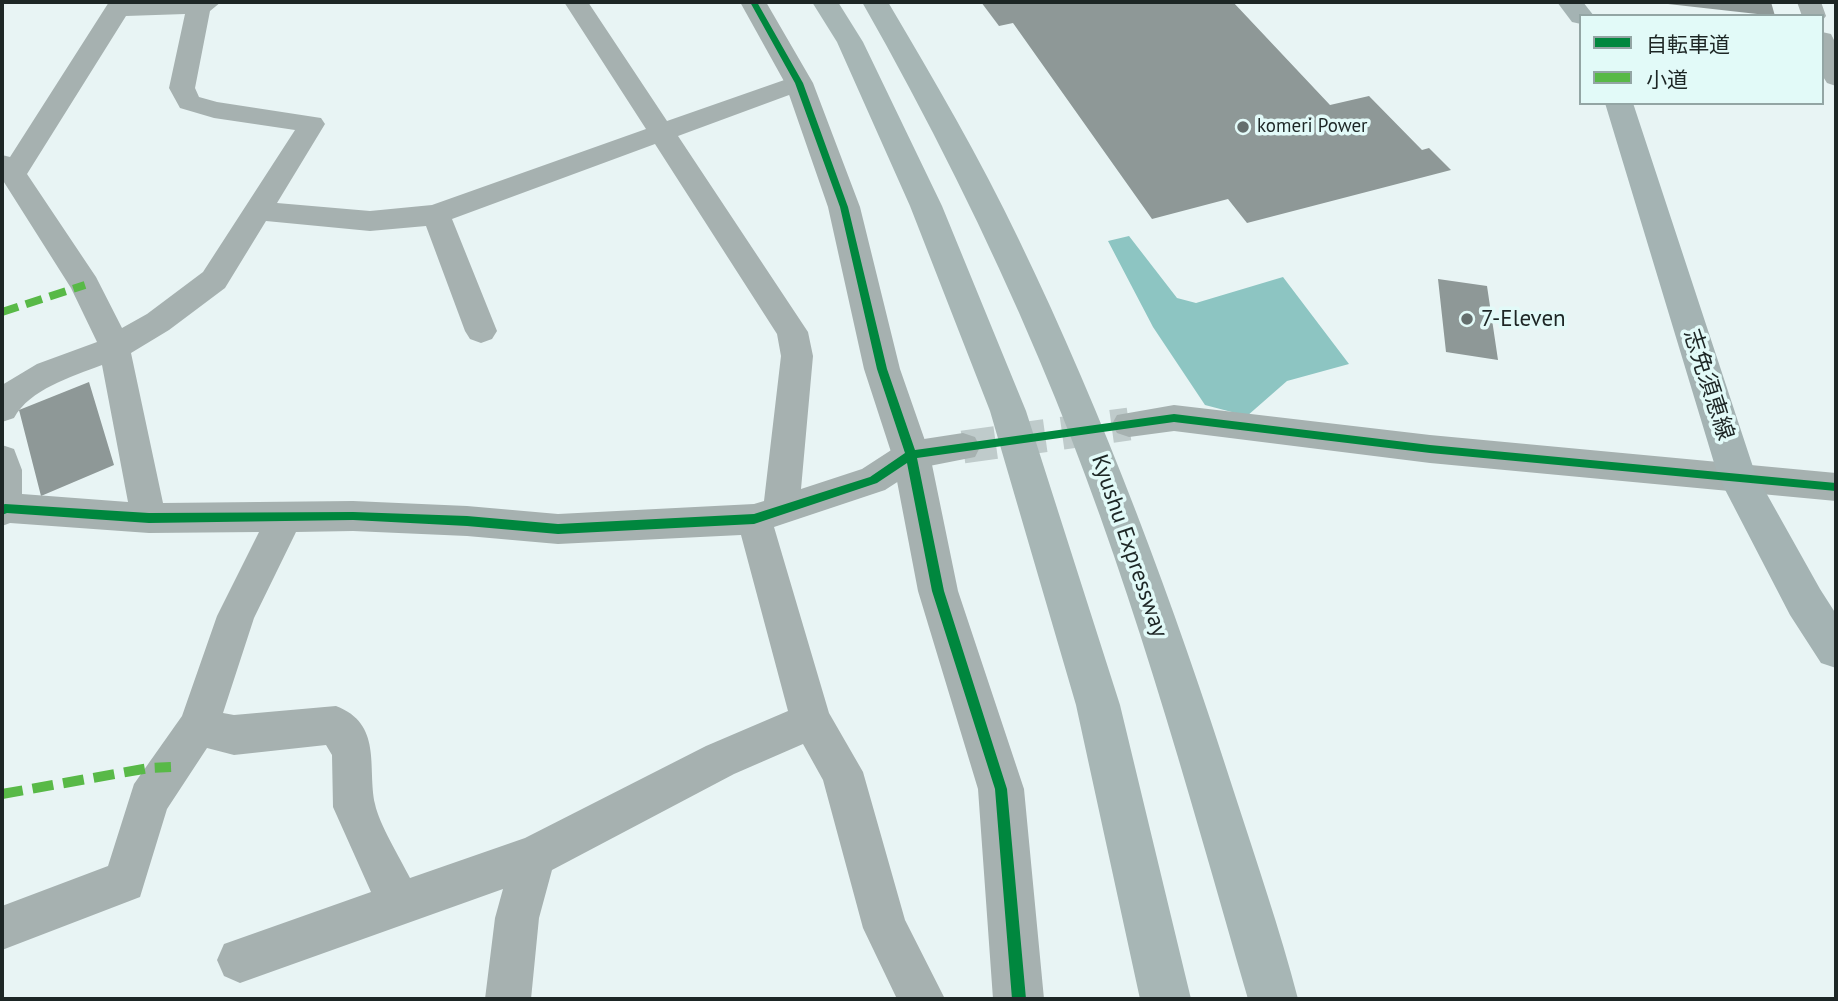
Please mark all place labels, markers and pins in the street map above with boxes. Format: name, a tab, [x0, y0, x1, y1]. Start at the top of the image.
place label: komeri Power	[1257, 116, 1368, 138]
marker: komeri Power	[1235, 119, 1251, 135]
place label: 7-Eleven	[1481, 305, 1566, 333]
marker: 7-Eleven	[1459, 311, 1475, 327]

